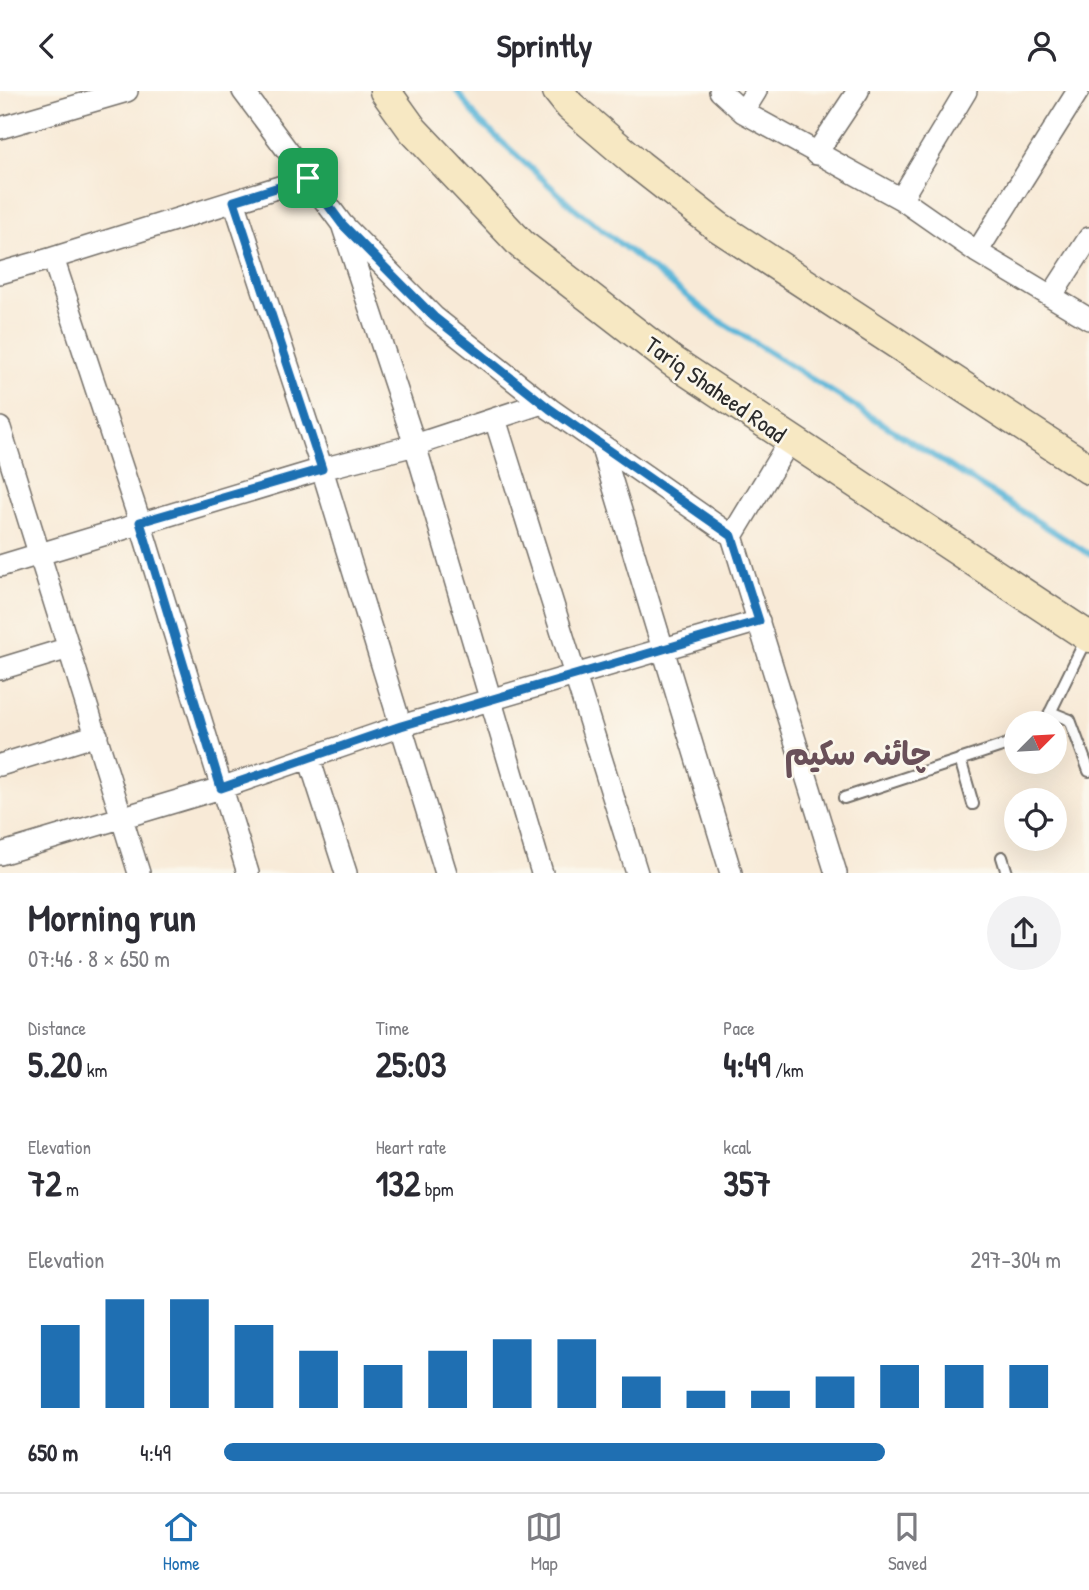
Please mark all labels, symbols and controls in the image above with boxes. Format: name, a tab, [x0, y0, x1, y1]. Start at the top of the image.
text: Sprintly	[497, 24, 592, 67]
icon: back	[28, 27, 66, 65]
icon: person	[1023, 27, 1061, 65]
pin	[278, 148, 338, 208]
icon: arrive	[289, 159, 327, 197]
street label: Tariq Shaheed Road	[639, 328, 793, 450]
north arrow	[1004, 711, 1068, 773]
map controls	[1004, 711, 1067, 851]
district label: چائنہ سکیم	[785, 732, 931, 778]
button: locate	[1004, 788, 1067, 851]
text: Morning run	[28, 891, 196, 943]
button: share	[987, 896, 1061, 970]
text: 07:46 · 8 × 650 m	[28, 943, 170, 974]
text: Distance	[28, 1015, 86, 1041]
text: Time	[376, 1015, 409, 1041]
text: Pace	[723, 1015, 755, 1041]
text: 5.20	[28, 1041, 82, 1088]
text: 25:03	[376, 1041, 446, 1088]
text: 4:49	[723, 1041, 771, 1088]
text: km	[82, 1057, 108, 1083]
text: /km	[771, 1057, 804, 1083]
text: Elevation	[28, 1134, 91, 1160]
text: Heart rate	[376, 1134, 447, 1160]
text: kcal	[723, 1134, 751, 1160]
text: 72	[28, 1160, 62, 1207]
text: 132	[376, 1160, 420, 1207]
text: 357	[723, 1160, 771, 1207]
text: m	[62, 1176, 79, 1202]
text: bpm	[420, 1176, 454, 1202]
text: Elevation	[28, 1244, 104, 1275]
text: 297–304 m	[971, 1244, 1061, 1275]
text: 650 m	[28, 1437, 78, 1468]
text: 4:49	[140, 1437, 171, 1468]
tab: Home	[162, 1508, 200, 1576]
tab: Map	[525, 1508, 563, 1576]
tab: Saved	[888, 1508, 927, 1576]

